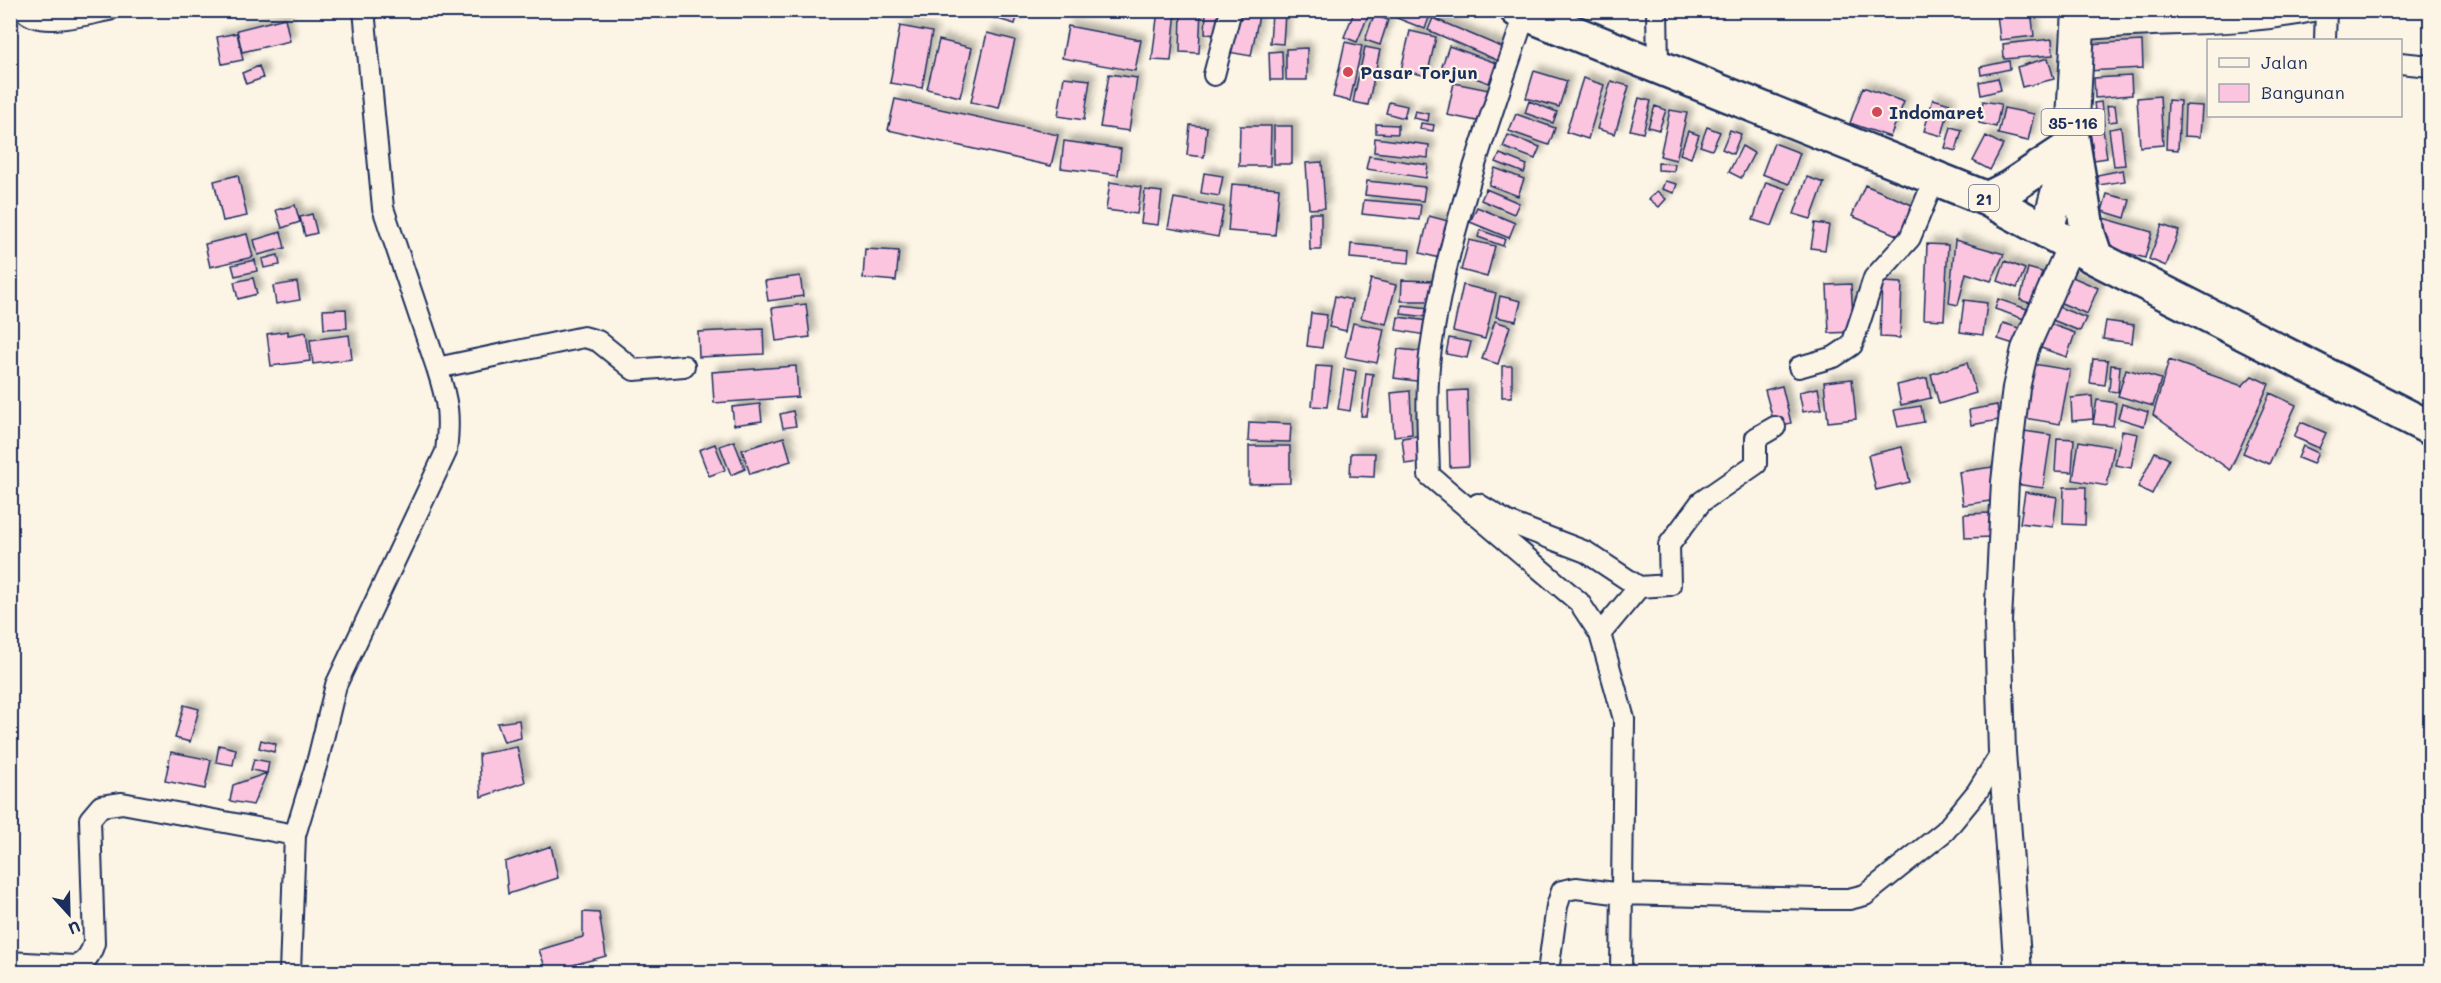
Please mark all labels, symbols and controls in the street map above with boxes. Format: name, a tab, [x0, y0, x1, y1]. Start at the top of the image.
legend	[2207, 39, 2402, 117]
text: Jalan	[2261, 50, 2308, 74]
place label: Pasar Torjun	[1360, 60, 1478, 84]
marker: Pasar Torjun	[1341, 65, 1355, 79]
text: Bangunan	[2261, 80, 2345, 104]
place label: Indomaret	[1889, 100, 1984, 124]
marker: Indomaret	[1870, 105, 1884, 119]
road number: 35-116	[2042, 109, 2104, 135]
road number: 21	[1969, 185, 1999, 211]
north arrow	[39, 884, 99, 944]
text: U	[66, 917, 84, 940]

